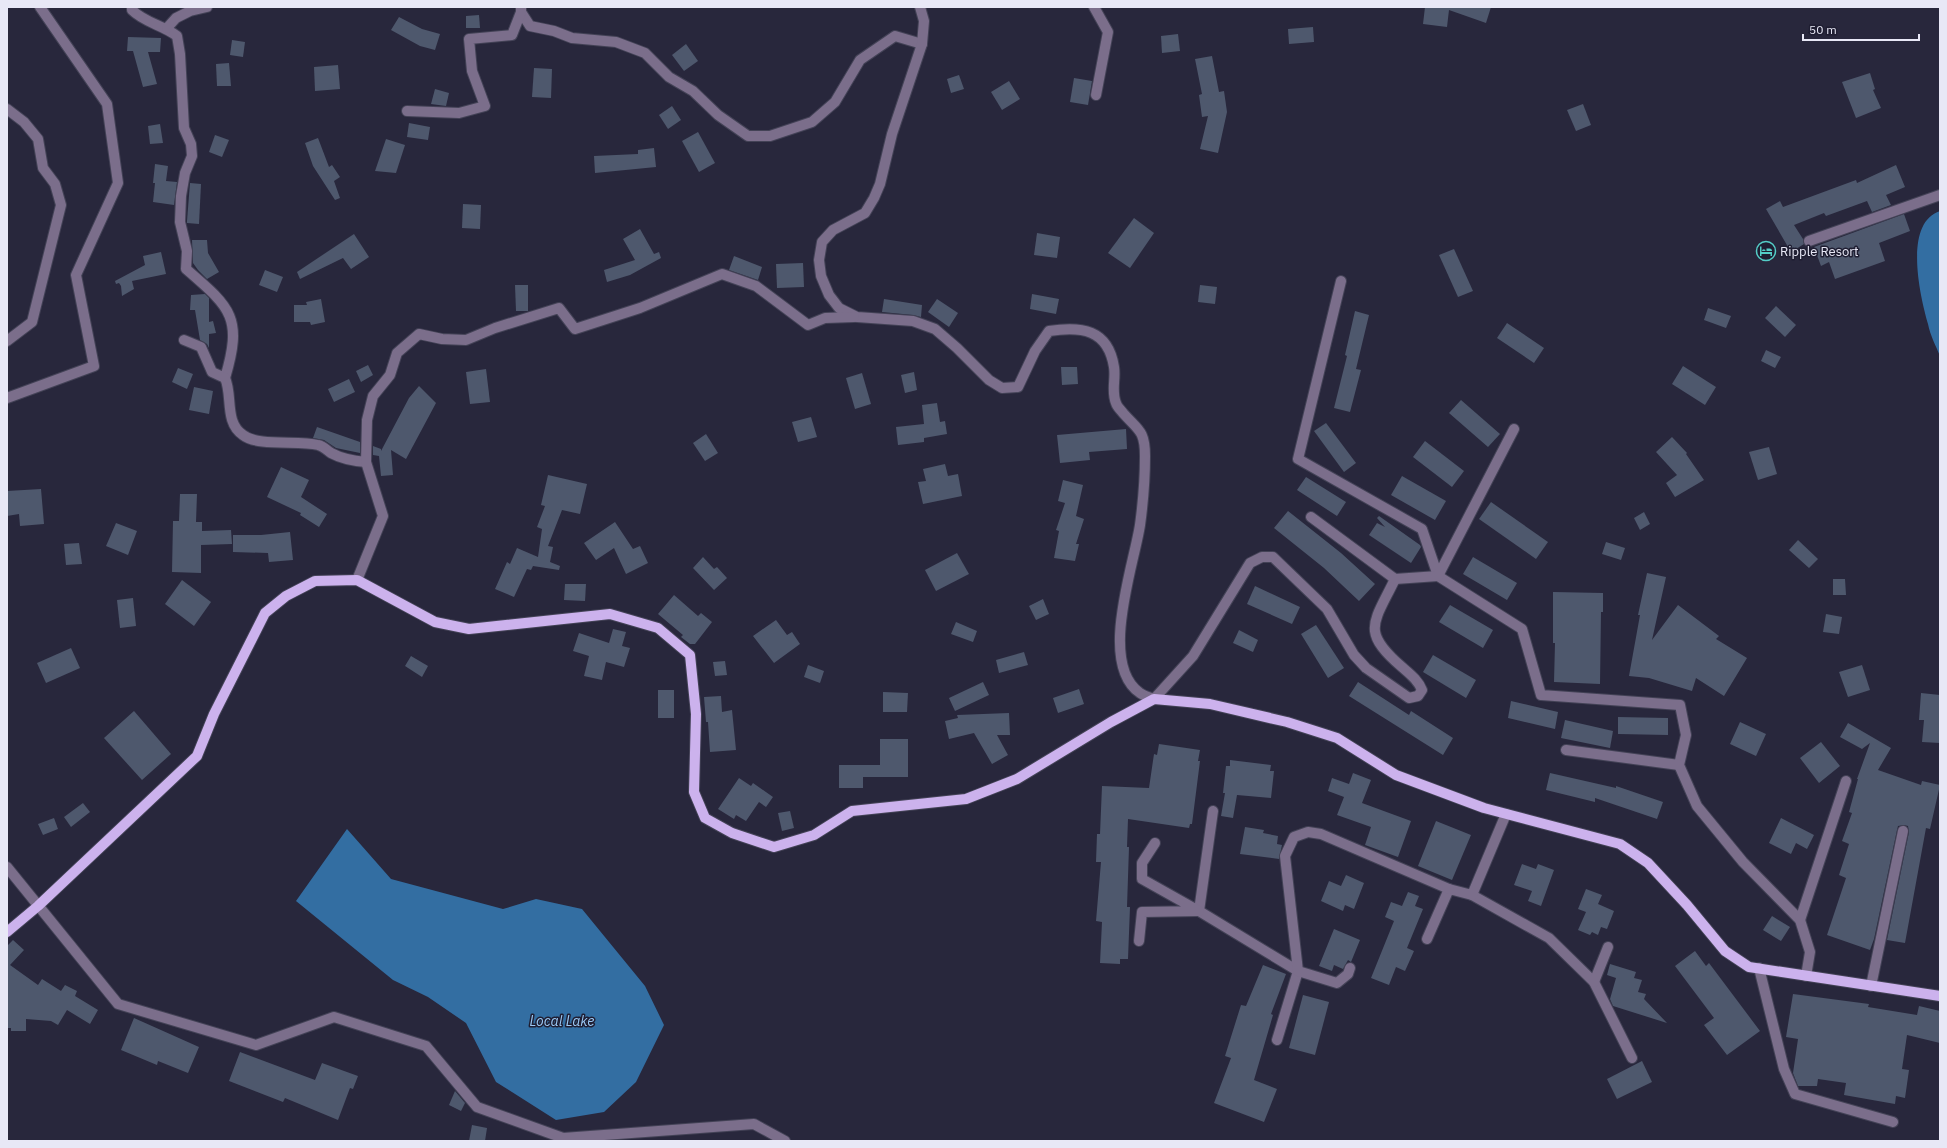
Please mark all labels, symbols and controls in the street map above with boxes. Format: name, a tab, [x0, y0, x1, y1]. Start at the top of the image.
scale bar	[1803, 16, 1919, 42]
text: 50 m	[1809, 22, 1837, 37]
hotel icon: Ripple Resort	[1755, 240, 1777, 262]
place label: Ripple Resort	[1780, 243, 1859, 260]
water label: Local Lake	[529, 1012, 595, 1030]

